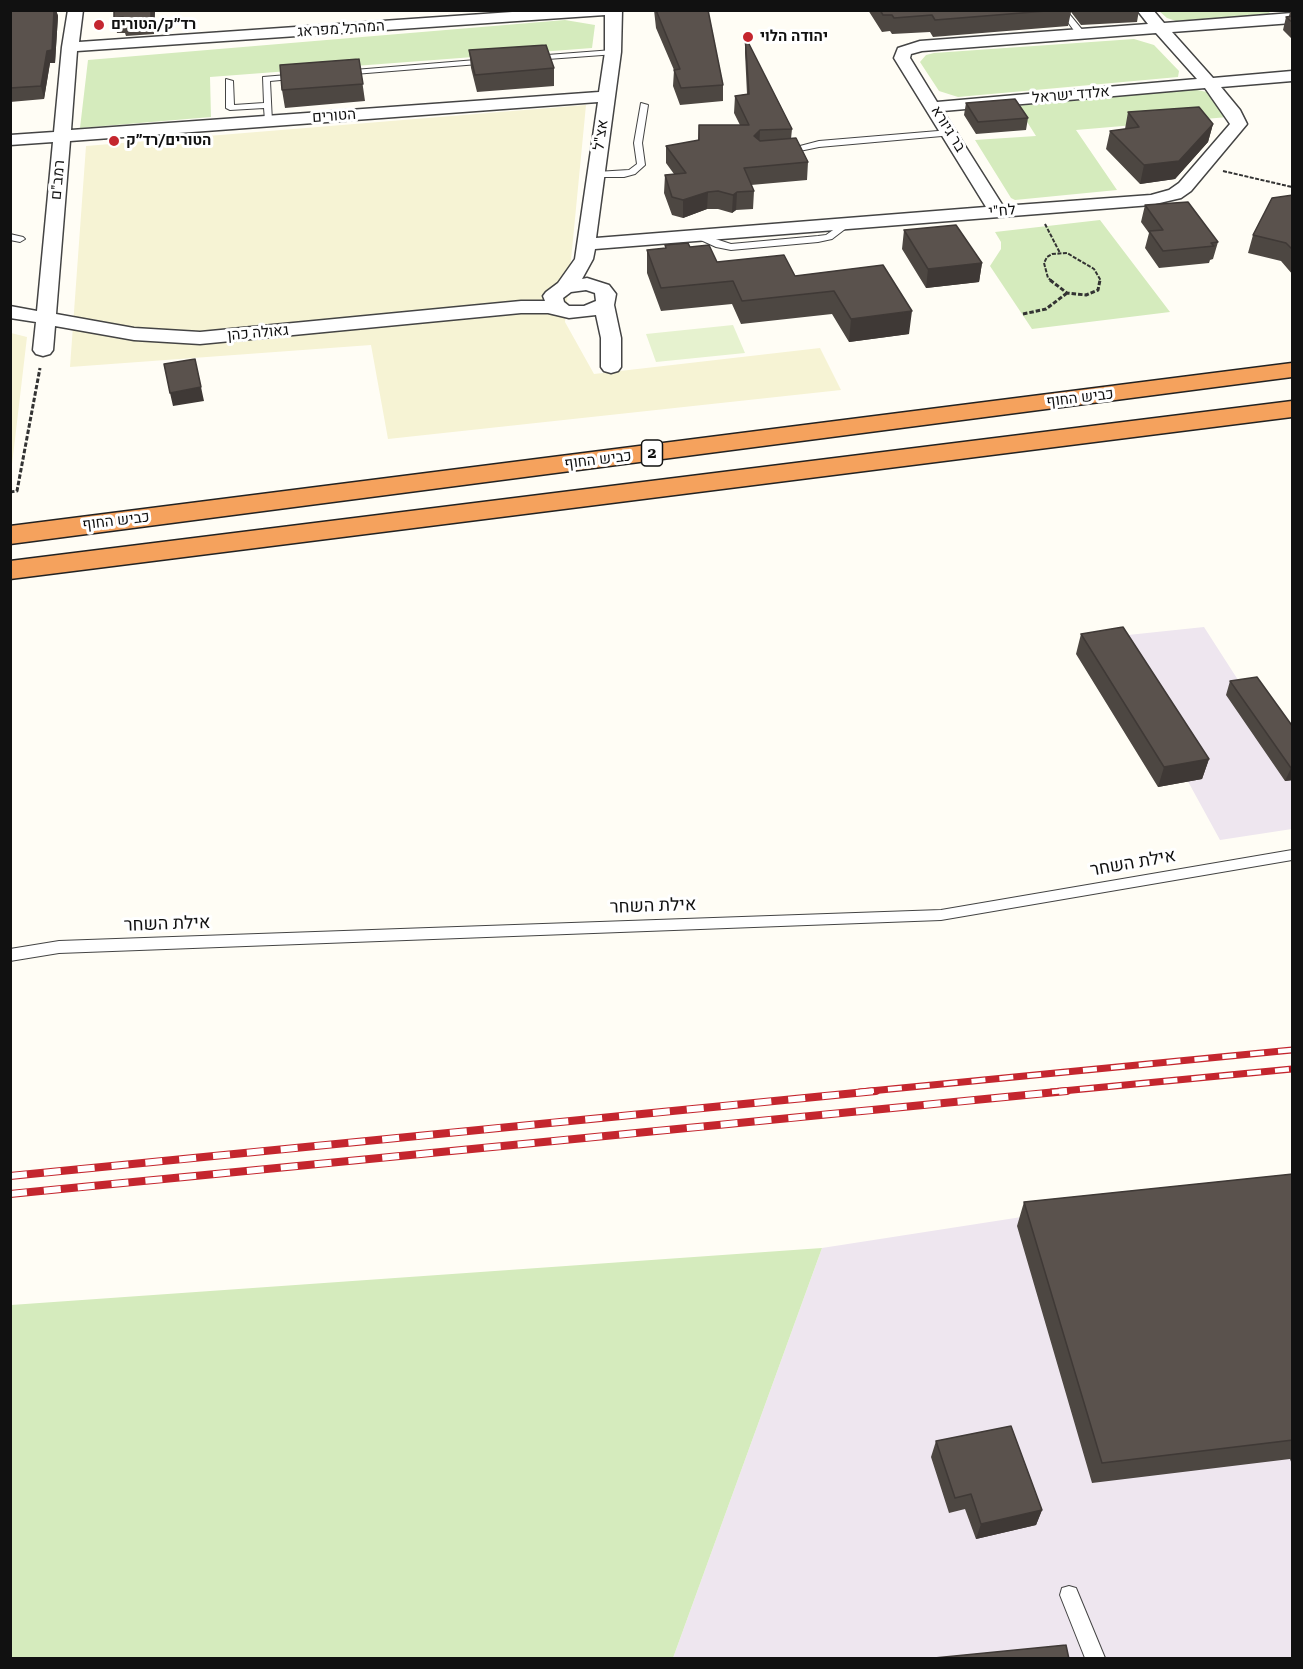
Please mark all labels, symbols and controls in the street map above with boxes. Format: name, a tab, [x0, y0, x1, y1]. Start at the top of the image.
place label: רד״ק/הטורים	[111, 16, 196, 34]
street label: המהרל מפראג	[297, 17, 385, 41]
marker: רד״ק/הטורים	[92, 18, 106, 32]
place label: יהודה הלוי	[760, 28, 828, 46]
marker: יהודה הלוי	[741, 30, 755, 44]
street label: אלדד ישראל	[1031, 83, 1111, 107]
street label: בר גיורא	[927, 103, 969, 155]
street label: הטורים	[311, 105, 357, 127]
street label: אצ"ל	[590, 118, 612, 152]
place label: הטורים/רד״ק	[126, 132, 211, 150]
marker: הטורים/רד״ק	[107, 134, 121, 148]
street label: רמב"ם	[47, 159, 69, 201]
street label: לח"י	[988, 201, 1016, 221]
street label: גאולה כהן	[227, 321, 289, 345]
street label: כביש החוף	[1045, 385, 1115, 411]
road number: 2	[642, 440, 662, 466]
street label: כביש החוף	[563, 447, 633, 473]
street label: כביש החוף	[81, 508, 151, 534]
street label: אילת השחר	[1088, 845, 1178, 881]
street label: אילת השחר	[609, 894, 697, 918]
street label: אילת השחר	[123, 912, 211, 936]

